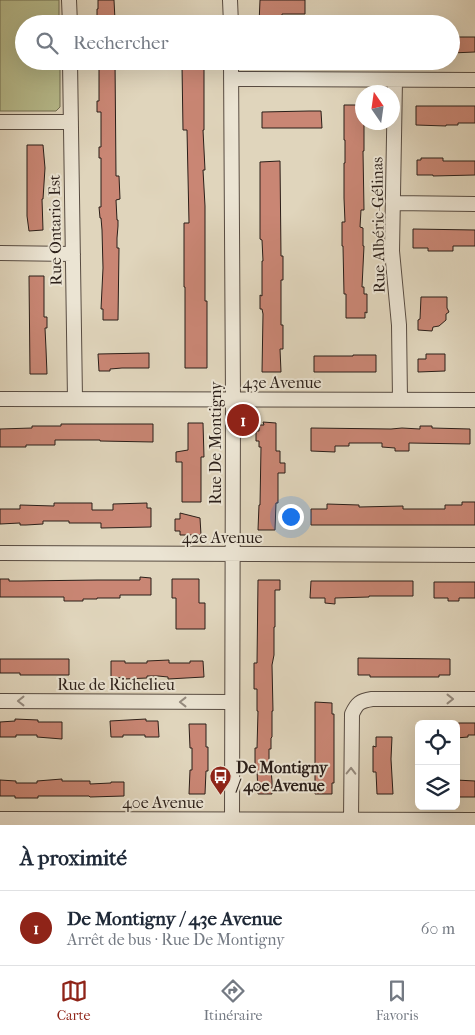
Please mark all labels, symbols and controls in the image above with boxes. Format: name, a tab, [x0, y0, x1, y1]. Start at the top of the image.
search box	[15, 15, 460, 70]
icon: search	[33, 29, 61, 57]
text: Rechercher	[73, 32, 169, 54]
north arrow	[355, 85, 400, 130]
street label: Rue Albéric-Gélinas	[367, 157, 389, 293]
street label: Rue Ontario Est	[45, 174, 65, 286]
street label: 43e Avenue	[243, 373, 322, 392]
street label: Rue De Montigny	[206, 381, 225, 505]
pin: 1	[227, 401, 259, 439]
your location	[278, 504, 304, 530]
street label: 42e Avenue	[182, 528, 262, 547]
street label: Rue de Richelieu	[57, 675, 175, 694]
one-way arrow	[446, 694, 454, 704]
one-way arrow	[16, 696, 24, 706]
one-way arrow	[179, 697, 186, 707]
map controls	[415, 720, 460, 810]
button: locate	[415, 720, 460, 765]
place label: De Montigny / 40e Avenue	[235, 758, 329, 796]
bus stop icon: De Montigny / 40e Avenue	[208, 764, 232, 795]
button: layers	[415, 765, 460, 810]
one-way arrow	[346, 767, 357, 775]
street label: 40e Avenue	[122, 793, 204, 812]
text: À proximité	[20, 846, 127, 870]
text: De Montigny / 43e Avenue	[67, 908, 282, 930]
text: 1	[33, 919, 39, 938]
text: 60 m	[421, 919, 455, 938]
text: Arrêt de bus · Rue De Montigny	[67, 930, 284, 949]
tab: Carte	[57, 977, 90, 1024]
tab: Itinéraire	[204, 977, 263, 1024]
tab: Favoris	[376, 977, 418, 1024]

